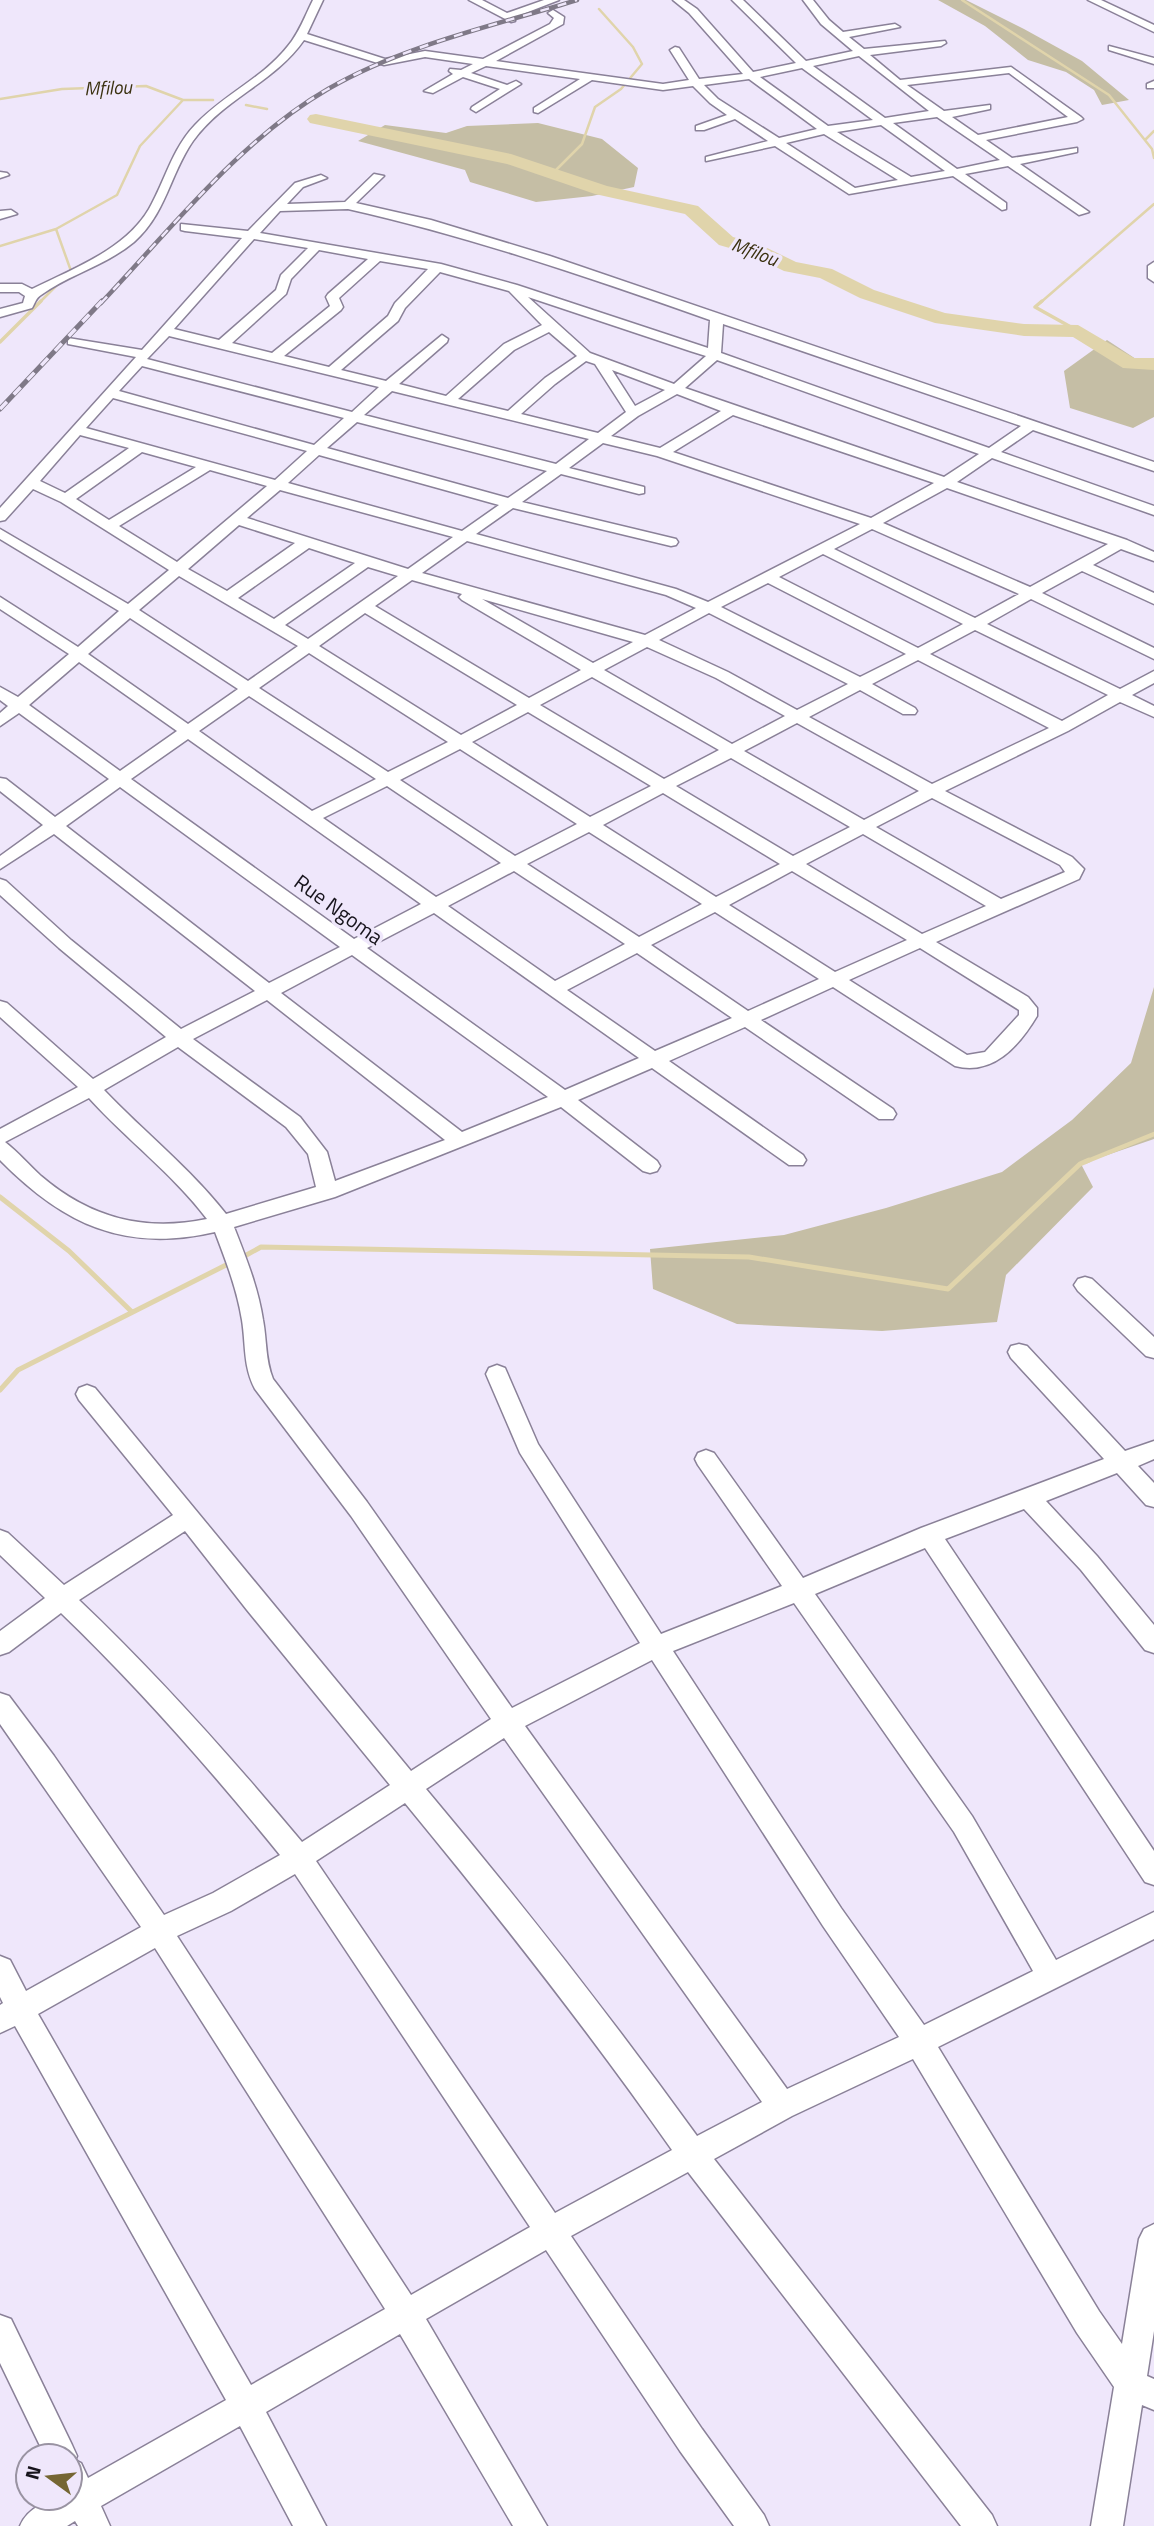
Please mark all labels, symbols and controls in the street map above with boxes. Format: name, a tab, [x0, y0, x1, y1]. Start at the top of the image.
water label: Mfilou	[84, 72, 134, 102]
water label: Mfilou	[728, 229, 784, 274]
street label: Rue Ngoma	[288, 866, 391, 953]
north arrow	[14, 2442, 84, 2512]
text: N	[16, 2462, 48, 2483]

